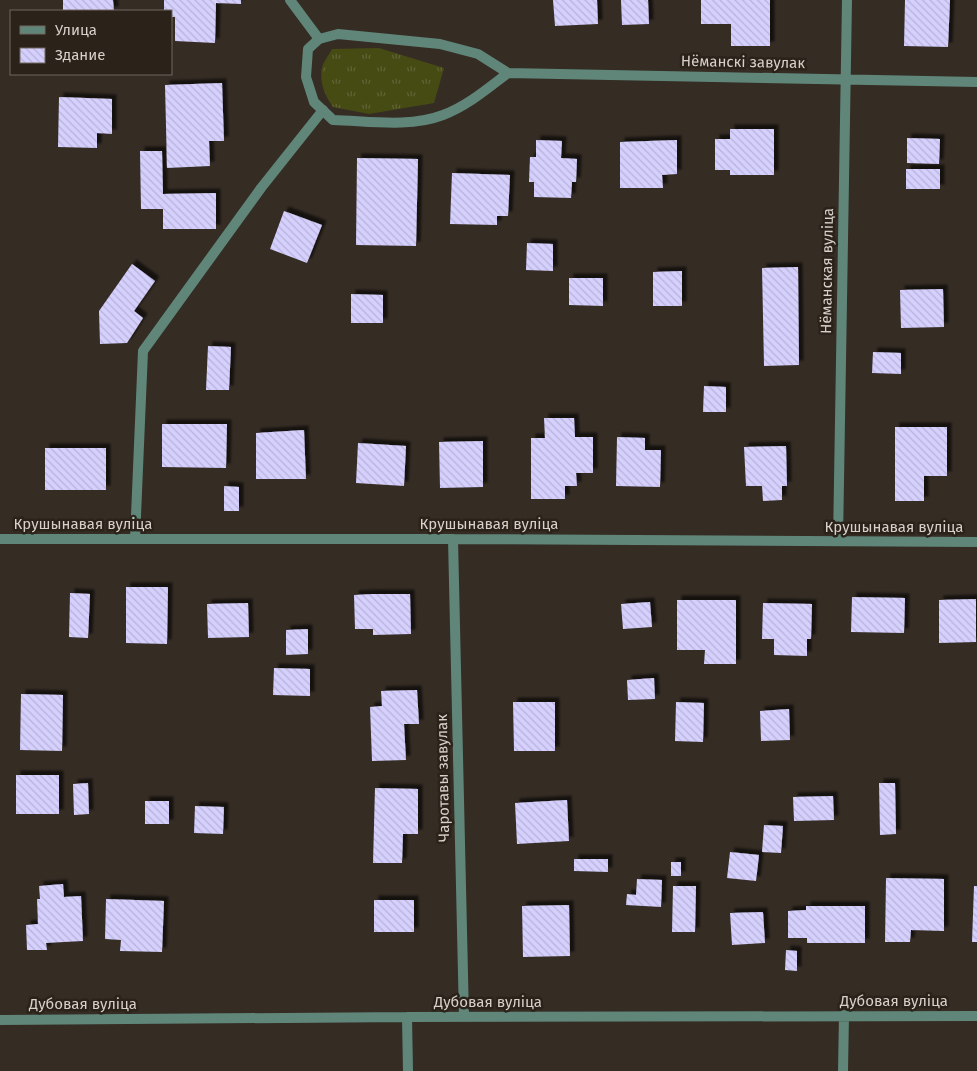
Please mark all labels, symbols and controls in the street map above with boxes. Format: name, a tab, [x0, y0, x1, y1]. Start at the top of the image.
legend	[10, 10, 172, 75]
text: Улица	[55, 21, 97, 39]
text: Здание	[55, 46, 105, 64]
street label: Нёманскі завулак	[681, 52, 805, 72]
street label: Нёманская вуліца	[817, 208, 837, 334]
street label: Крушынавая вуліца	[13, 515, 153, 533]
street label: Крушынавая вуліца	[419, 515, 559, 533]
street label: Крушынавая вуліца	[824, 518, 964, 536]
street label: Чаротавы завулак	[433, 714, 453, 842]
street label: Дубовая вуліца	[839, 992, 948, 1010]
street label: Дубовая вуліца	[433, 993, 542, 1011]
street label: Дубовая вуліца	[28, 995, 137, 1013]

